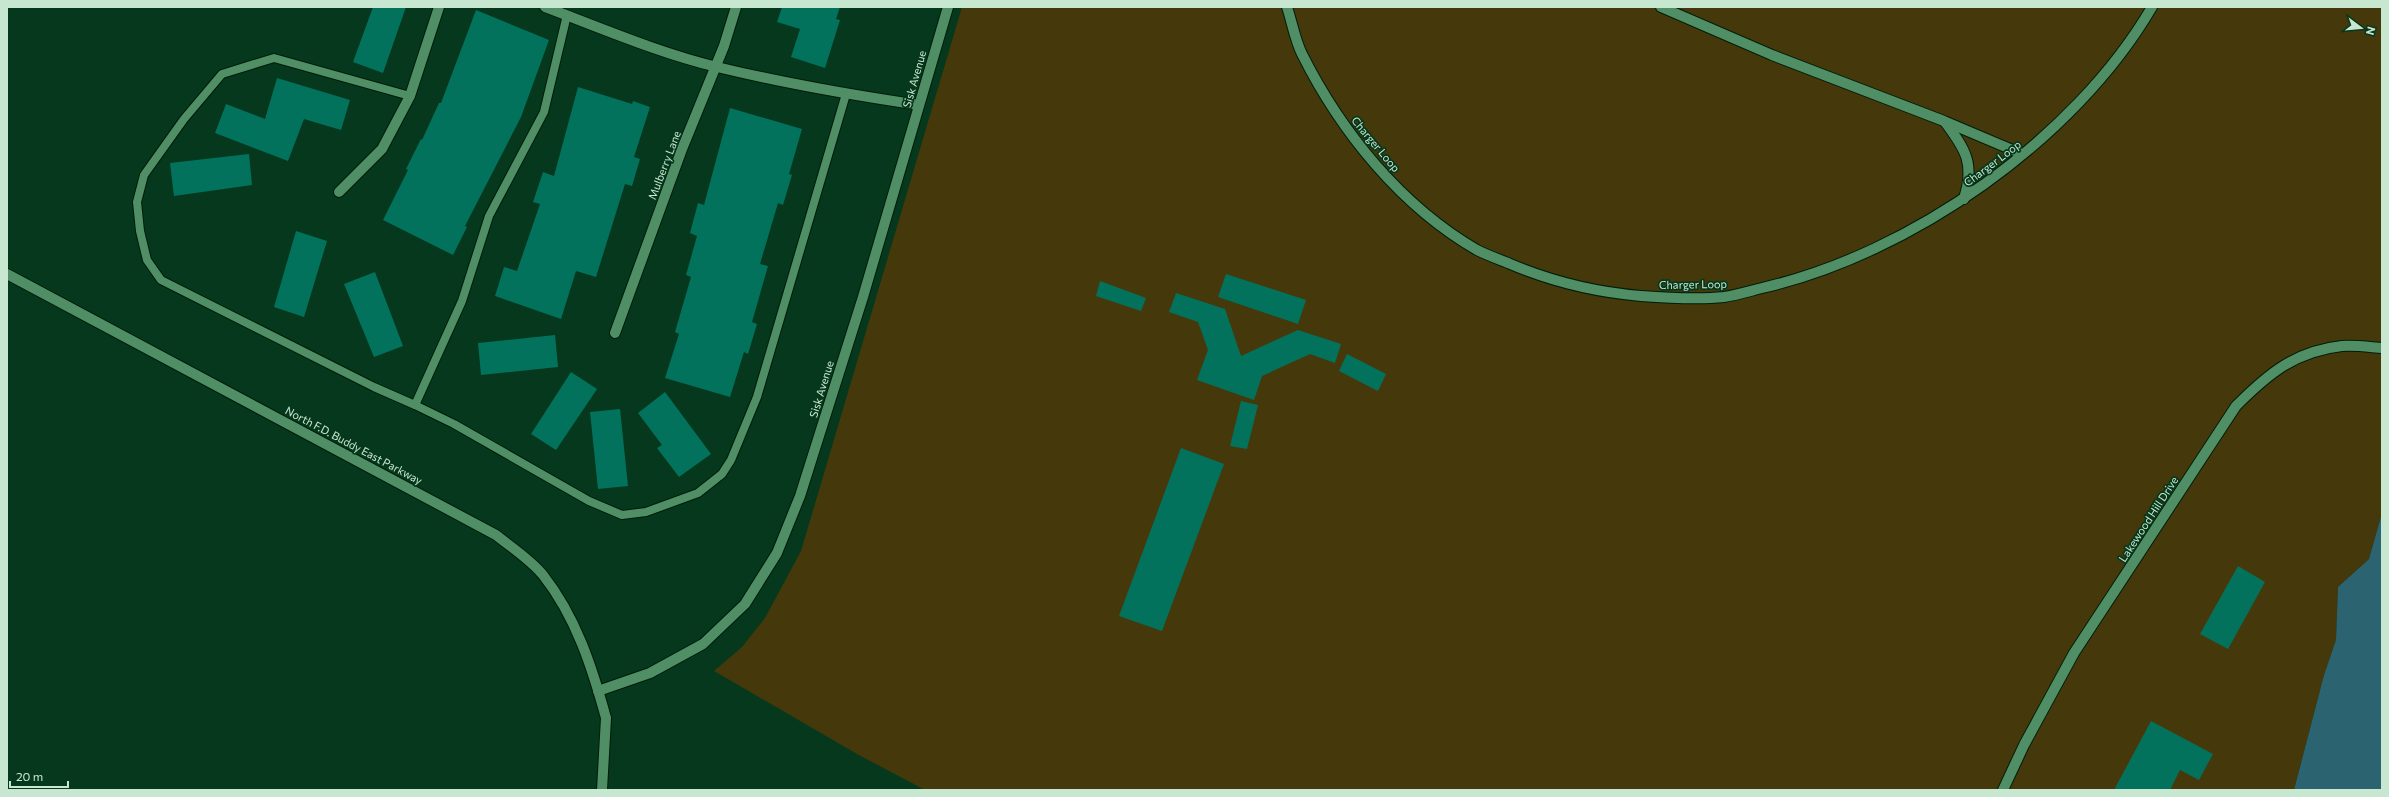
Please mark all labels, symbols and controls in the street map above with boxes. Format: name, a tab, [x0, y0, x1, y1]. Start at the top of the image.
north arrow	[2341, 8, 2381, 48]
text: N	[2364, 25, 2378, 37]
street label: Sisk Avenue	[900, 49, 928, 109]
street label: Charger Loop	[1349, 114, 1403, 174]
street label: Mulberry Lane	[645, 129, 683, 201]
street label: Charger Loop	[1961, 137, 2023, 189]
street label: Charger Loop	[1659, 277, 1727, 291]
street label: Sisk Avenue	[806, 359, 836, 419]
street label: North F.D. Buddy East Parkway	[283, 403, 425, 487]
street label: Lakewood Hill Drive	[2116, 474, 2181, 564]
scale bar	[10, 763, 68, 789]
text: 20 m	[16, 769, 43, 783]

